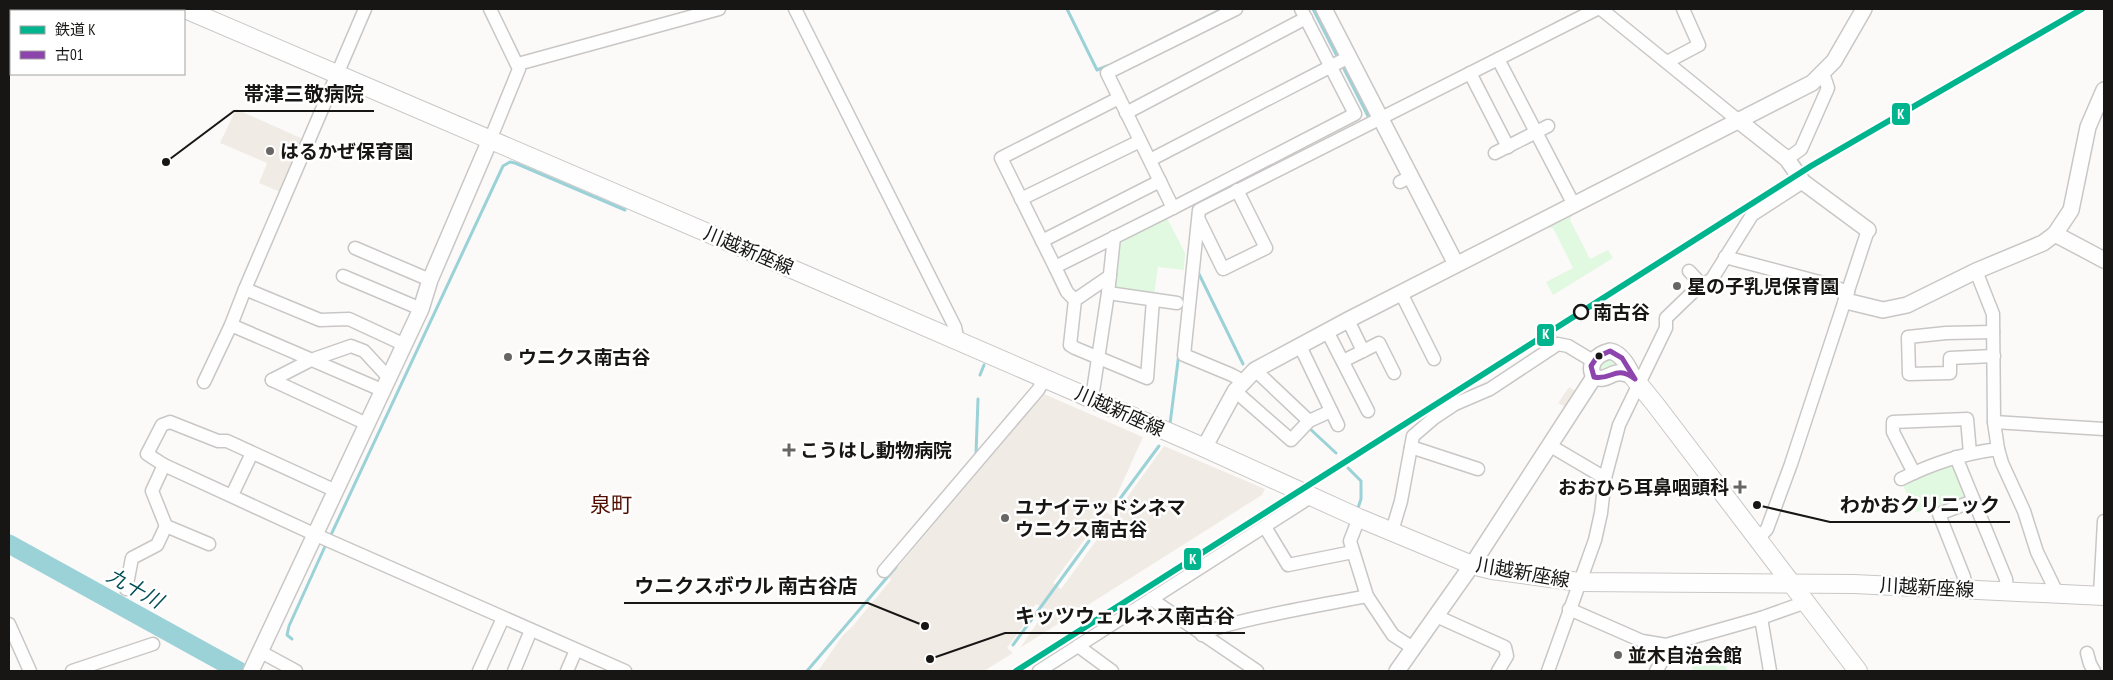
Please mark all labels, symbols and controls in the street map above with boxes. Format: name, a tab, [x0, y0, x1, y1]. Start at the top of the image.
legend	[10, 10, 185, 75]
text: 鉄道 K	[55, 20, 96, 39]
text: 古01	[55, 45, 84, 64]
callout: 帯津三敬病院	[234, 76, 374, 111]
text: 帯津三敬病院	[244, 81, 364, 107]
line badge: K	[1891, 102, 1911, 126]
text: K	[1897, 105, 1905, 123]
place label: はるかぜ保育園	[280, 139, 413, 163]
marker: はるかぜ保育園	[264, 145, 276, 157]
street label: 川越新座線	[701, 220, 797, 280]
place label: 星の子乳児保育園	[1687, 274, 1839, 298]
marker: 星の子乳児保育園	[1671, 280, 1683, 292]
place label: 南古谷	[1593, 300, 1650, 324]
marker: 南古谷	[1573, 304, 1589, 320]
line badge: K	[1536, 323, 1555, 347]
text: K	[1542, 325, 1550, 343]
place label: ウニクス南古谷	[518, 345, 650, 369]
marker: ウニクス南古谷	[502, 351, 514, 363]
unlabelled marker	[1594, 351, 1604, 361]
street label: 川越新座線	[1072, 381, 1168, 441]
place label: こうはし動物病院	[800, 438, 952, 462]
marker: こうはし動物病院	[782, 443, 796, 457]
place label: おおひら耳鼻咽頭科	[1558, 475, 1729, 499]
marker: おおひら耳鼻咽頭科	[1733, 480, 1747, 494]
callout: わかおクリニック	[1830, 487, 2010, 522]
district label: 泉町	[590, 491, 632, 518]
text: わかおクリニック	[1840, 492, 2000, 518]
place label: ユナイテッドシネマ ウニクス南古谷	[1015, 495, 1186, 541]
marker: ユナイテッドシネマ ウニクス南古谷	[999, 512, 1011, 524]
line badge: K	[1183, 547, 1202, 571]
text: K	[1189, 550, 1197, 568]
street label: 川越新座線	[1474, 552, 1572, 592]
water label: 九十川	[102, 562, 169, 615]
callout: ウニクスボウル 南古谷店	[624, 568, 868, 603]
text: ウニクスボウル 南古谷店	[634, 573, 858, 599]
street label: 川越新座線	[1879, 573, 1975, 601]
callout: キッツウェルネス南古谷	[1005, 598, 1245, 633]
text: キッツウェルネス南古谷	[1015, 603, 1235, 629]
place label: 並木自治会館	[1628, 643, 1742, 667]
marker: 並木自治会館	[1612, 649, 1624, 661]

